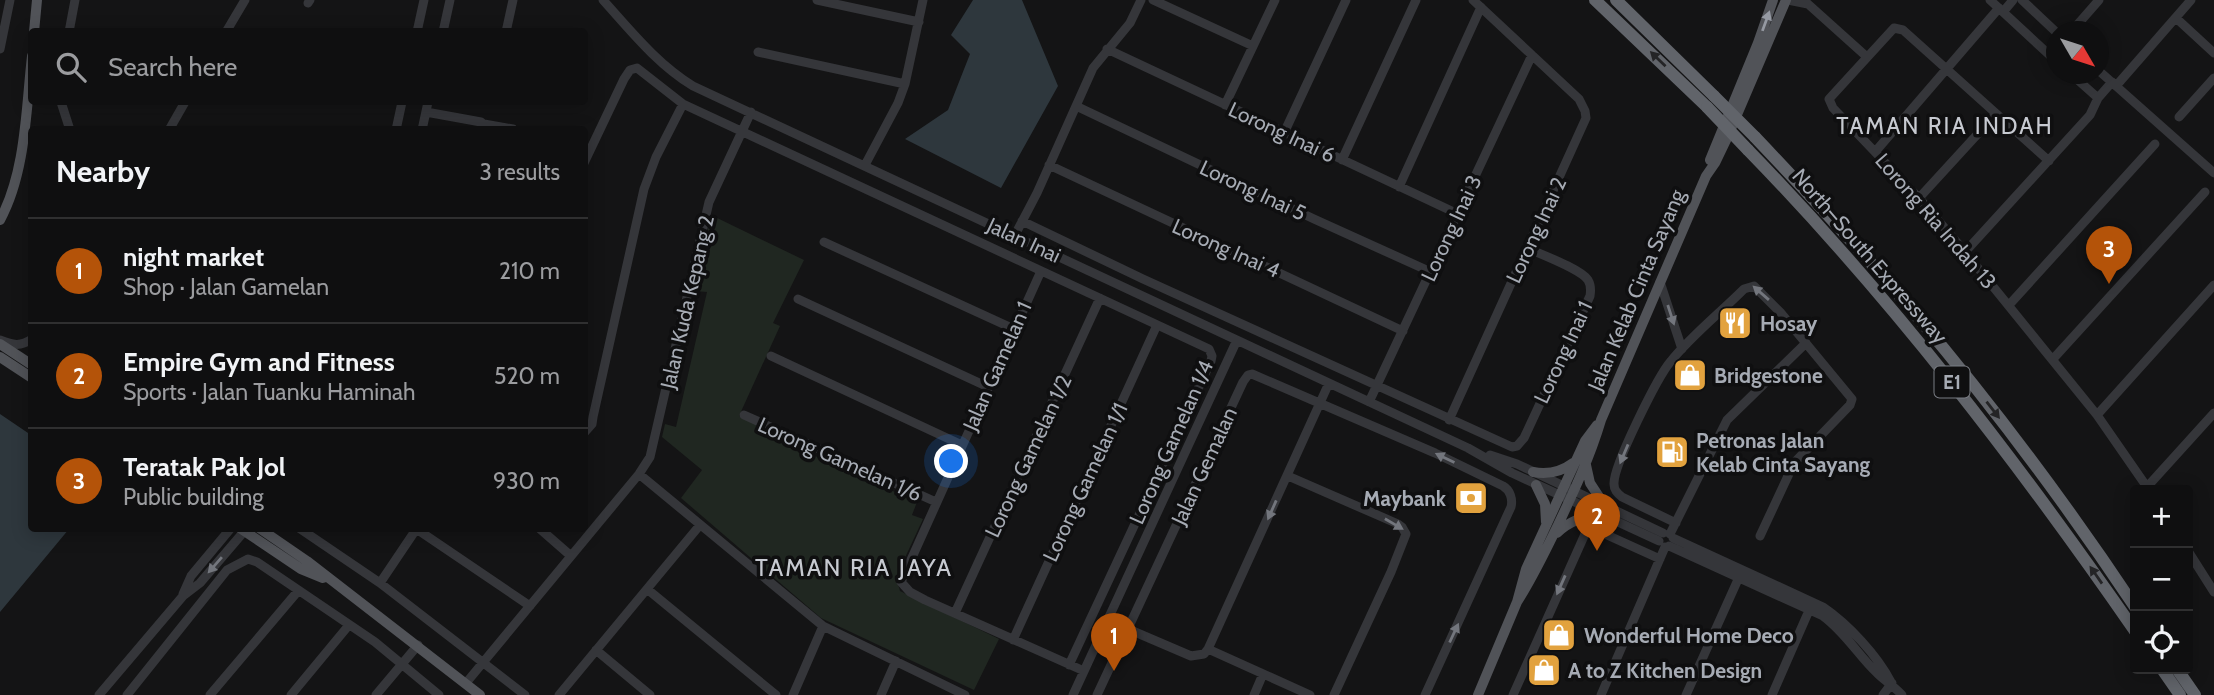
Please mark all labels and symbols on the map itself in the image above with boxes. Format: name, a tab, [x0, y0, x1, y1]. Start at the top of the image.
one-way arrow	[1760, 11, 1771, 32]
north arrow	[2046, 21, 2109, 84]
one-way arrow	[1649, 51, 1666, 68]
street label: Lorong Inai 6	[1225, 96, 1339, 168]
district label: TAMAN RIA INDAH	[1836, 112, 2054, 140]
street label: Lorong Ria Indah 13	[1870, 148, 2002, 294]
street label: Lorong Inai 5	[1196, 155, 1310, 225]
street label: North–South Expressway	[1787, 163, 1953, 349]
street label: Lorong Inai 3	[1416, 171, 1486, 285]
street label: Lorong Inai 2	[1501, 173, 1571, 287]
street label: Jalan Kelab Cinta Sayang	[1582, 185, 1690, 395]
street label: Jalan Inai	[982, 212, 1065, 268]
street label: Jalan Kuda Kepang 2	[655, 213, 719, 392]
street label: Lorong Inai 4	[1168, 213, 1284, 283]
pin: 3	[2086, 226, 2132, 284]
one-way arrow	[1752, 285, 1770, 301]
street label: Lorong Inai 1	[1528, 297, 1598, 407]
street label: Jalan Gamelan 1	[957, 298, 1037, 435]
restaurant icon: Hosay	[1716, 304, 1754, 342]
one-way arrow	[1667, 305, 1677, 326]
place label: Hosay	[1760, 311, 1818, 336]
street label: Lorong Gamelan 1/4	[1124, 356, 1218, 528]
shop icon: Bridgestone	[1671, 356, 1709, 394]
place label: Bridgestone	[1714, 363, 1823, 388]
road number: E1	[1934, 366, 1969, 398]
street label: Lorong Gamelan 1/2	[979, 371, 1077, 541]
street label: Lorong Gamelan 1/1	[1037, 399, 1133, 565]
one-way arrow	[1985, 400, 2000, 418]
street label: Jalan Gemalan	[1165, 403, 1242, 530]
street label: Lorong Gamelan 1/6	[754, 412, 926, 506]
place label: Petronas Jalan Kelab Cinta Sayang	[1696, 428, 1871, 477]
fuel station icon: Petronas Jalan Kelab Cinta Sayang	[1653, 433, 1691, 471]
one-way arrow	[1618, 443, 1629, 464]
your location	[934, 444, 968, 478]
one-way arrow	[1435, 452, 1455, 463]
bank icon: Maybank	[1452, 479, 1490, 517]
place label: Maybank	[1363, 486, 1447, 511]
pin: 2	[1574, 493, 1620, 551]
one-way arrow	[1266, 500, 1278, 520]
one-way arrow	[1384, 517, 1404, 530]
district label: TAMAN RIA JAYA	[755, 553, 953, 582]
one-way arrow	[207, 556, 223, 574]
one-way arrow	[2089, 566, 2103, 584]
one-way arrow	[1556, 575, 1567, 595]
pin: 1	[1091, 613, 1137, 671]
shop icon: Wonderful Home Deco	[1540, 616, 1578, 654]
one-way arrow	[1448, 623, 1460, 643]
place label: Wonderful Home Deco	[1584, 623, 1794, 648]
shop icon: A to Z Kitchen Design	[1525, 651, 1563, 689]
place label: A to Z Kitchen Design	[1568, 658, 1762, 683]

